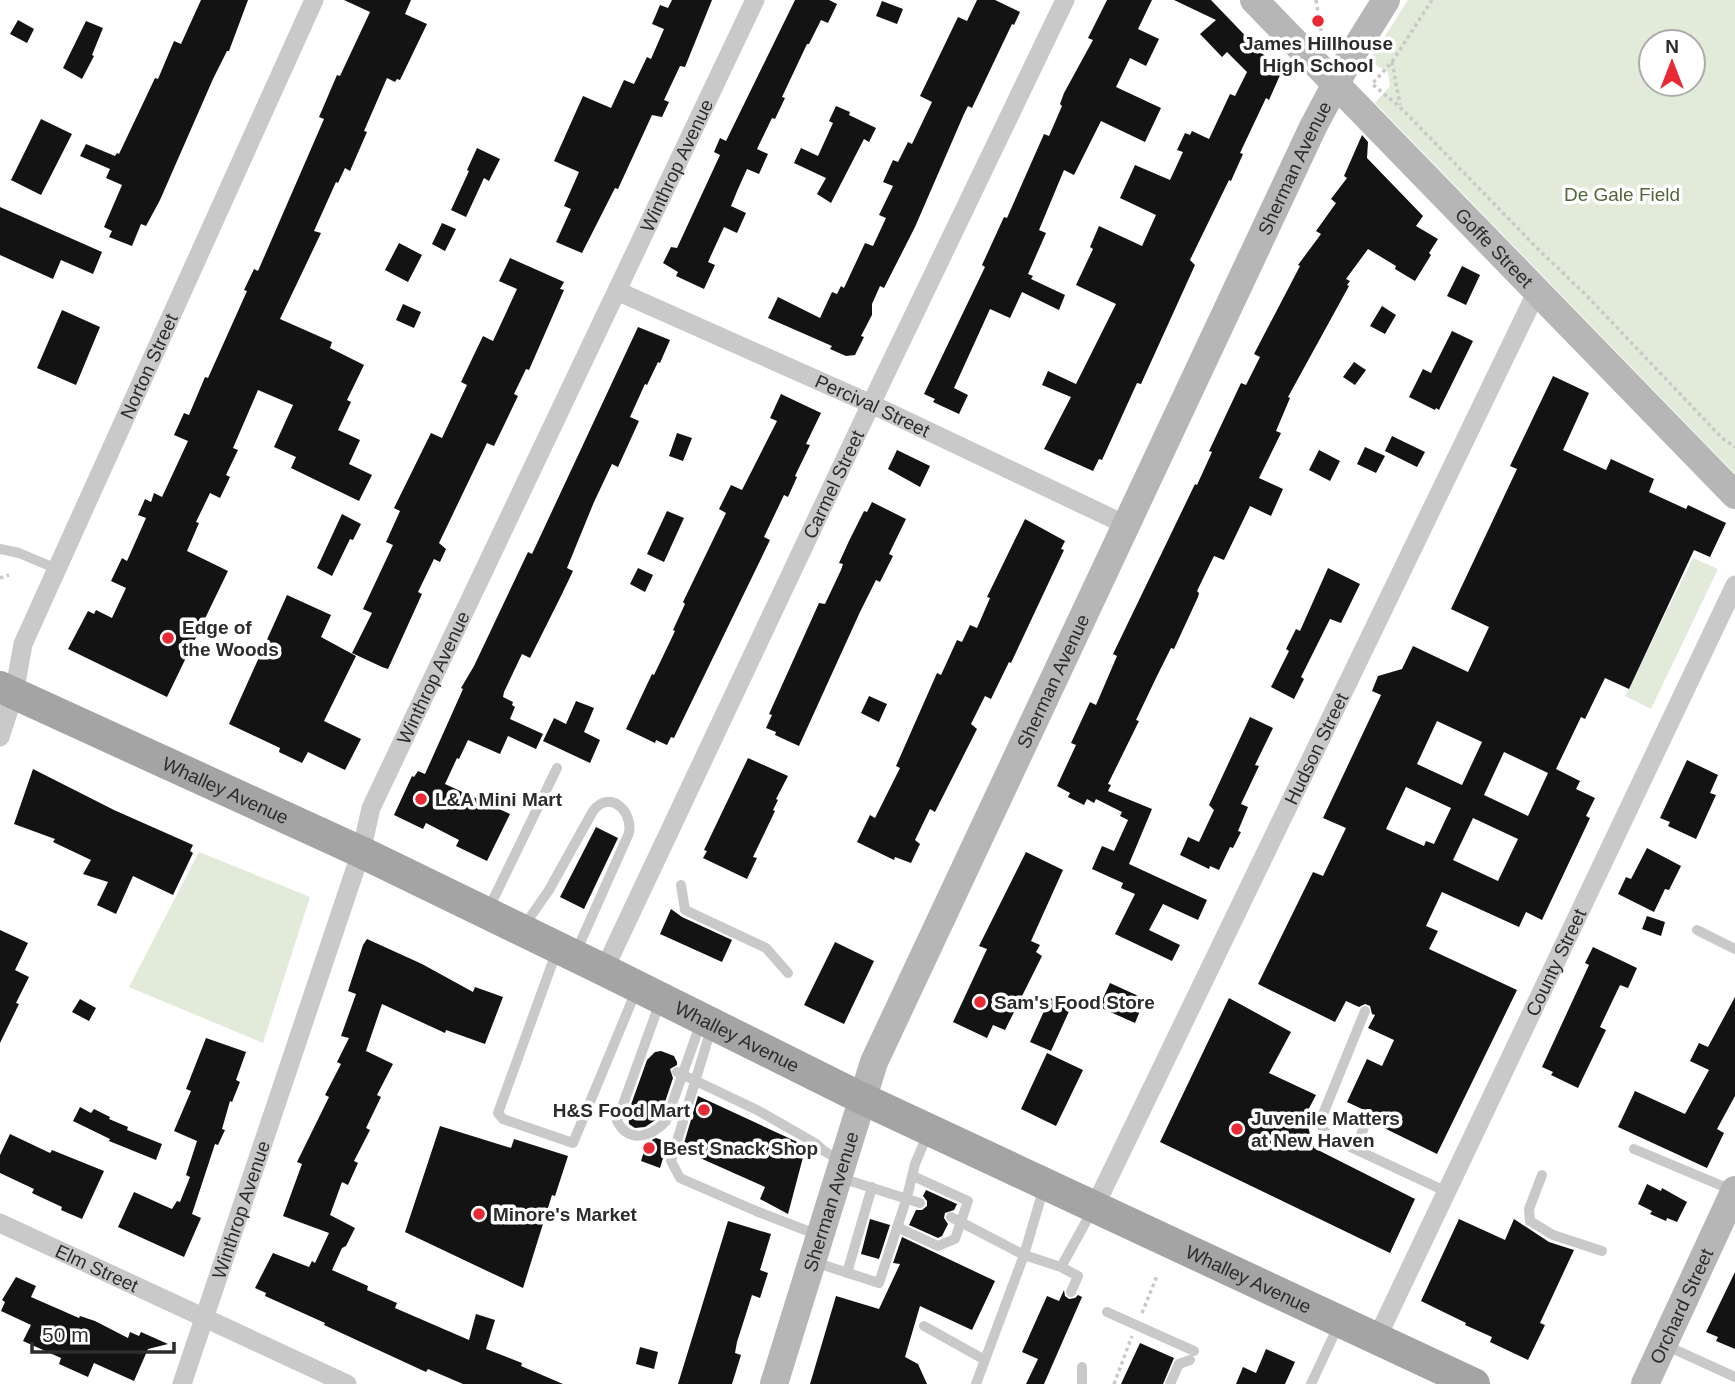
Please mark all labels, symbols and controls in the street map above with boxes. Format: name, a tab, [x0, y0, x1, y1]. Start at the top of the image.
marker: James Hillhouse High School	[1310, 13, 1326, 29]
north arrow	[1637, 28, 1707, 98]
place label: James Hillhouse High School	[1243, 33, 1393, 76]
text: N	[1665, 36, 1679, 57]
street label: Winthrop Avenue	[636, 96, 717, 235]
street label: Sherman Avenue	[1253, 98, 1335, 238]
park label: De Gale Field	[1564, 184, 1680, 205]
street label: Goffe Street	[1451, 203, 1538, 292]
street label: Norton Street	[116, 310, 182, 422]
street label: Percival Street	[812, 370, 934, 441]
street label: Carmel Street	[799, 426, 868, 542]
street label: Winthrop Avenue	[393, 608, 474, 747]
street label: Sherman Avenue	[1012, 611, 1093, 751]
place label: Edge of the Woods	[182, 617, 279, 660]
marker: Edge of the Woods	[160, 630, 176, 646]
street label: Hudson Street	[1280, 689, 1352, 808]
street label: Whalley Avenue	[159, 752, 292, 828]
place label: L&A Mini Mart	[435, 789, 563, 810]
marker: L&A Mini Mart	[413, 791, 429, 807]
street label: County Street	[1521, 905, 1590, 1019]
place label: Sam's Food Store	[994, 992, 1155, 1013]
marker: Sam's Food Store	[972, 994, 988, 1010]
street label: Whalley Avenue	[672, 997, 803, 1076]
place label: H&S Food Mart	[553, 1100, 691, 1121]
marker: H&S Food Mart	[696, 1102, 712, 1118]
place label: Juvenile Matters at New Haven	[1251, 1108, 1400, 1151]
marker: Juvenile Matters at New Haven	[1229, 1121, 1245, 1137]
street label: Sherman Avenue	[799, 1129, 862, 1274]
street label: Winthrop Avenue	[208, 1138, 274, 1281]
place label: Best Snack Shop	[663, 1138, 818, 1159]
marker: Best Snack Shop	[641, 1140, 657, 1156]
place label: Minore's Market	[493, 1204, 638, 1225]
marker: Minore's Market	[471, 1206, 487, 1222]
street label: Elm Street	[52, 1240, 142, 1297]
street label: Whalley Avenue	[1183, 1241, 1315, 1317]
street label: Orchard Street	[1645, 1244, 1717, 1367]
scale bar	[32, 1310, 173, 1354]
text: 50 m	[42, 1323, 89, 1346]

